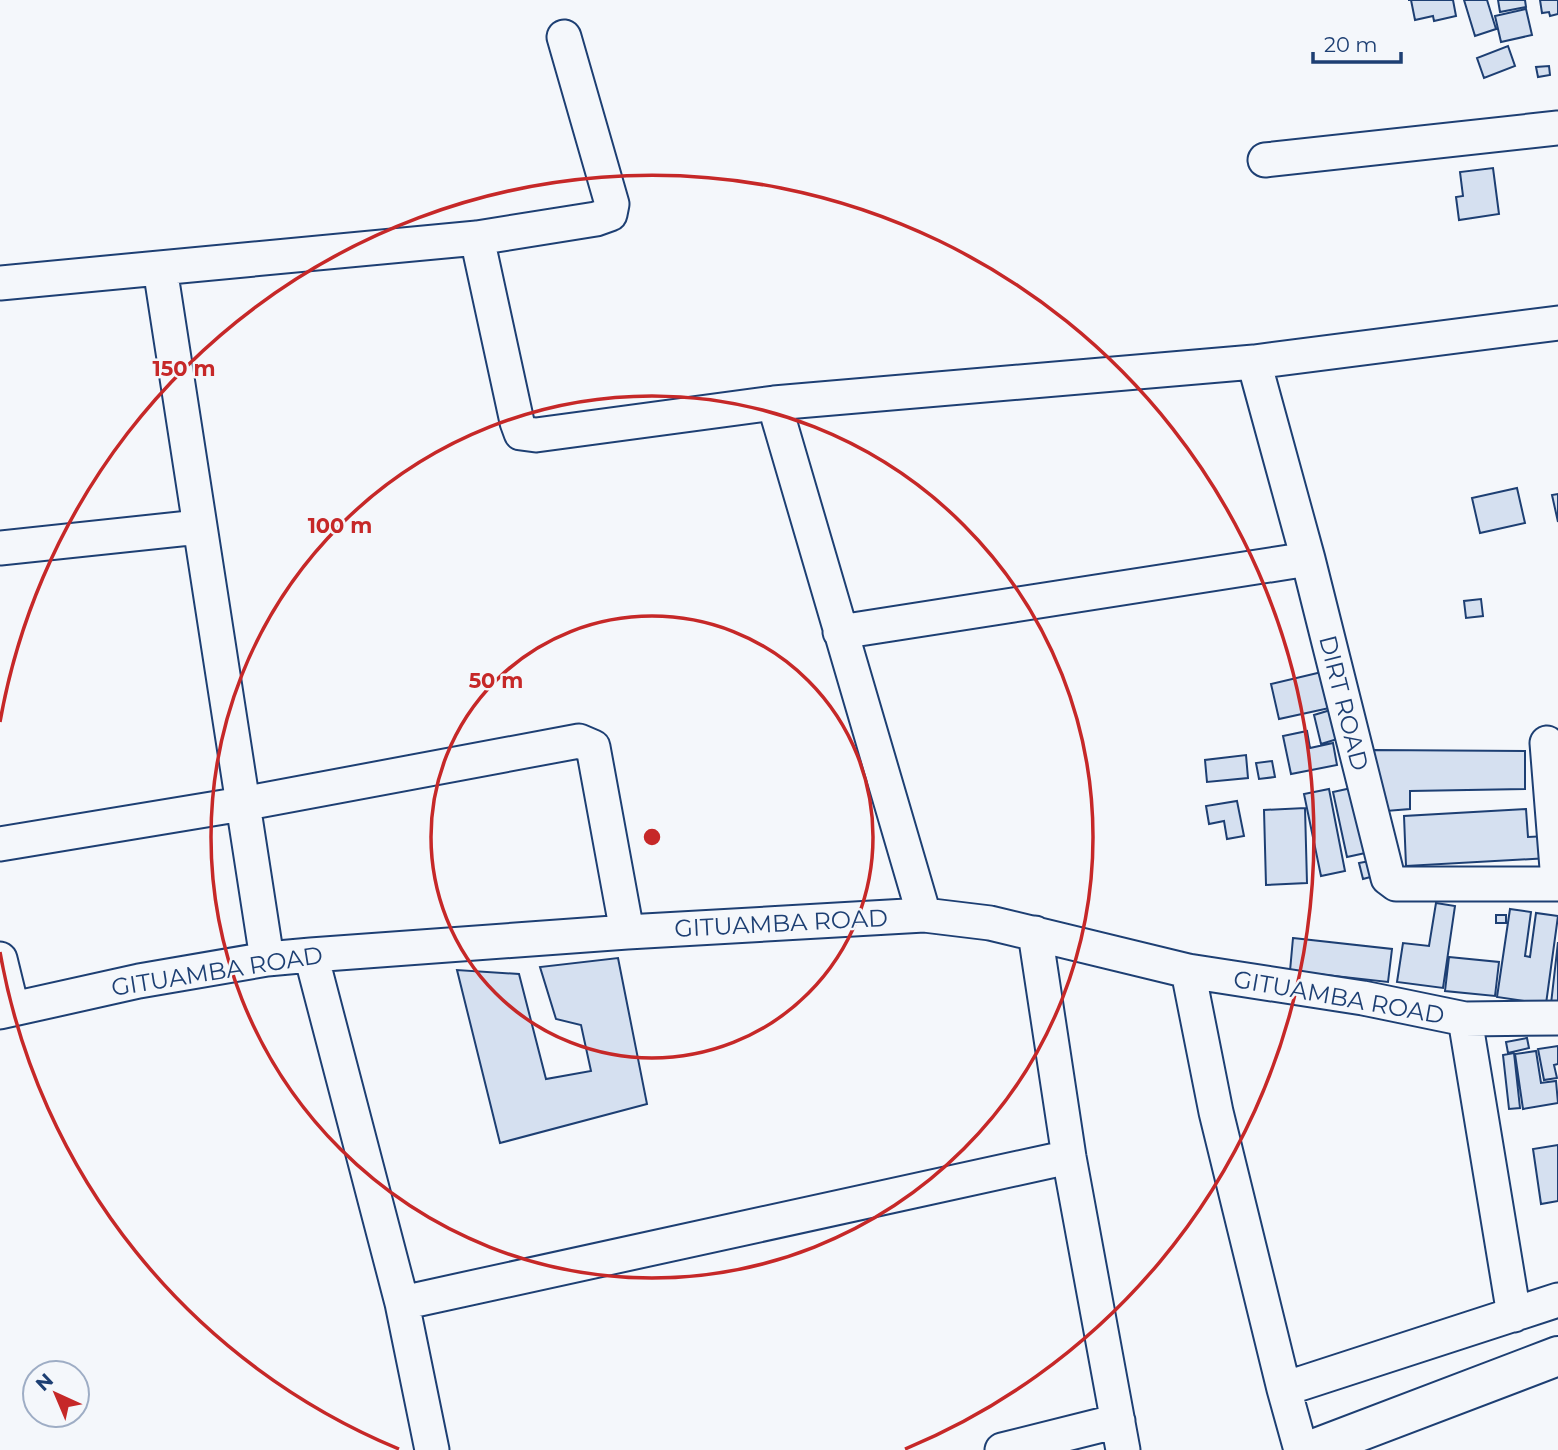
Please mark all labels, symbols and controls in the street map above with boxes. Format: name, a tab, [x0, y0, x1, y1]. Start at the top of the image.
scale bar	[1313, 21, 1400, 65]
text: 20 m	[1324, 32, 1378, 57]
text: 150 m	[153, 356, 215, 381]
text: 100 m	[308, 513, 372, 538]
street label: DIRT ROAD	[1313, 632, 1375, 774]
text: 50 m	[469, 668, 523, 693]
centre of rings	[640, 825, 664, 849]
street label: GITUAMBA ROAD	[673, 903, 889, 943]
street label: GITUAMBA ROAD	[109, 940, 325, 1002]
street label: GITUAMBA ROAD	[1231, 964, 1447, 1030]
north arrow	[21, 1359, 91, 1429]
text: N	[31, 1369, 58, 1396]

